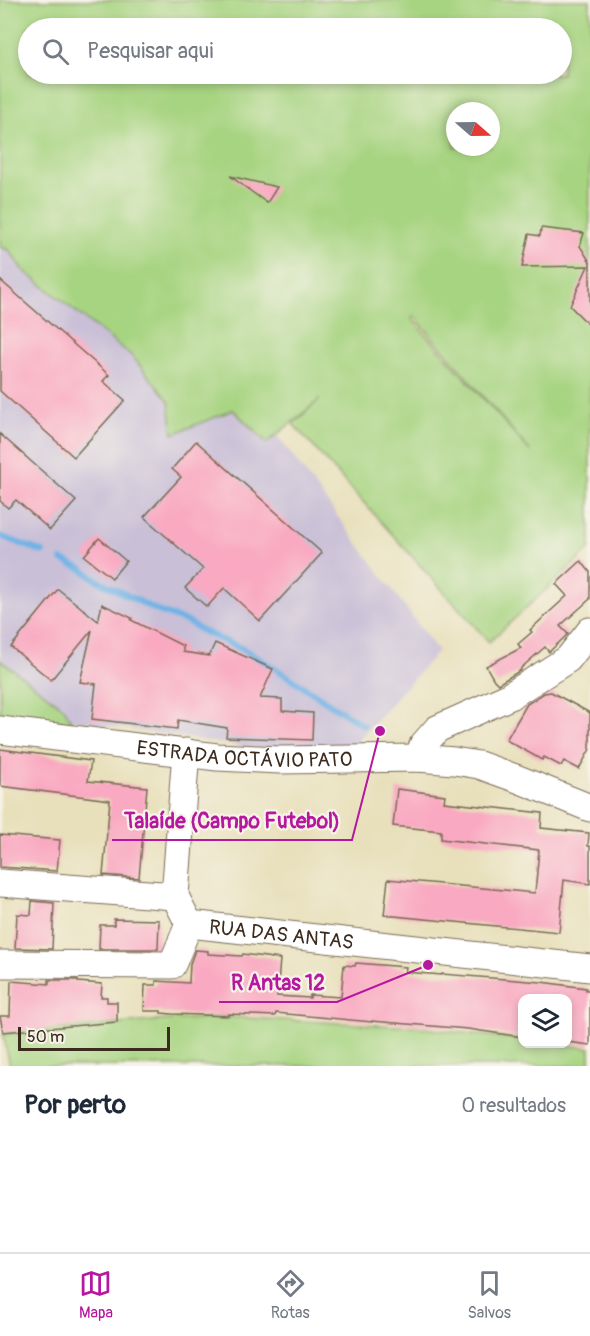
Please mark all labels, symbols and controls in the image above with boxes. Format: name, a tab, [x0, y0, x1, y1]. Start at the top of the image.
search box	[18, 18, 572, 84]
icon: search	[39, 35, 72, 68]
text: Pesquisar aqui	[87, 37, 213, 65]
north arrow	[446, 102, 500, 156]
street label: ESTRADA OCTÁVIO PATO	[135, 735, 352, 773]
callout: Talaíde (Campo Futebol)	[112, 801, 352, 840]
text: Talaíde (Campo Futebol)	[123, 808, 340, 835]
street label: RUA DAS ANTAS	[208, 914, 355, 954]
callout: R Antas 12	[219, 963, 337, 1002]
text: R Antas 12	[231, 970, 325, 997]
map controls	[518, 994, 572, 1048]
button: layers	[518, 994, 572, 1048]
scale bar	[18, 1024, 170, 1052]
text: 50 m	[27, 1027, 64, 1047]
text: Por perto	[24, 1089, 126, 1121]
text: 0 resultados	[462, 1093, 566, 1118]
tab: Mapa	[79, 1267, 113, 1323]
tab: Rotas	[271, 1267, 310, 1323]
tab: Salvos	[468, 1267, 511, 1323]

